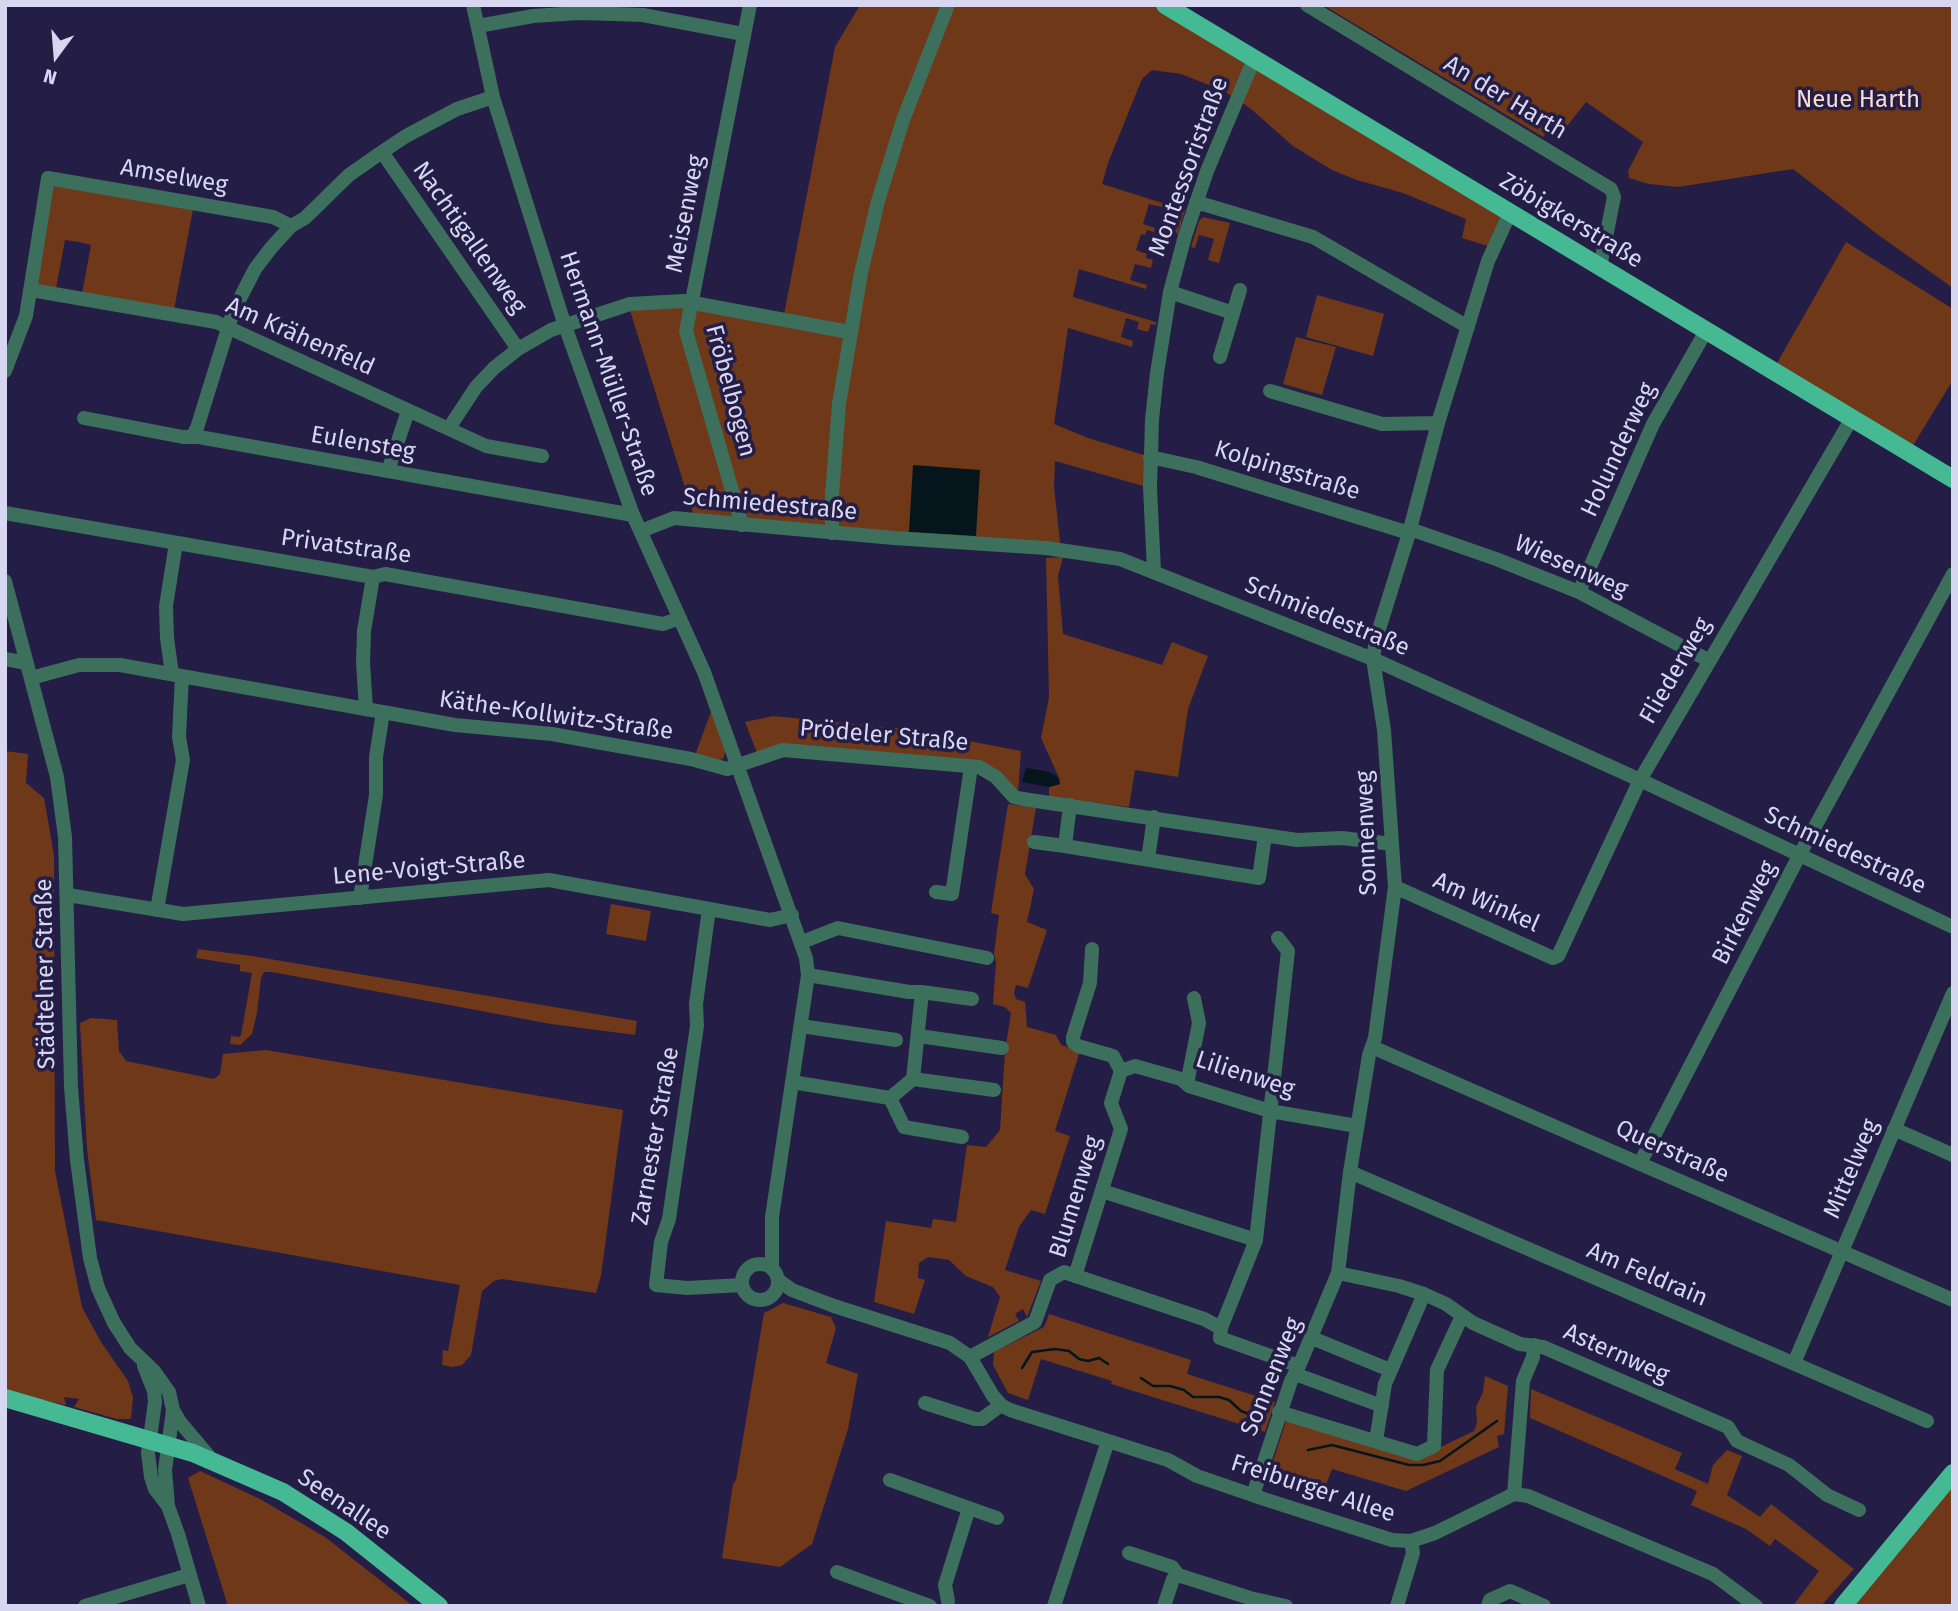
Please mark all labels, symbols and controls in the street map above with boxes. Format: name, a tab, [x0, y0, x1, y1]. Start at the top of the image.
north arrow	[21, 21, 91, 91]
street label: An der Harth	[1438, 50, 1572, 146]
text: N	[41, 64, 59, 89]
street label: Montessoristraße	[1143, 73, 1235, 261]
park label: Neue Harth	[1796, 86, 1920, 114]
street label: Amselweg	[118, 153, 230, 201]
street label: Meisenweg	[660, 153, 712, 275]
street label: Nachtigallenweg	[406, 156, 532, 320]
street label: Zöbigkerstraße	[1494, 167, 1648, 275]
street label: Hermann-Müller-Straße	[552, 248, 664, 500]
street label: Am Krähenfeld	[221, 291, 379, 383]
street label: Fröbelbogen	[699, 322, 761, 460]
street label: Holunderweg	[1575, 378, 1663, 522]
street label: Eulensteg	[309, 421, 417, 467]
street label: Kolpingstraße	[1211, 435, 1363, 507]
street label: Schmiedestraße	[682, 483, 858, 527]
street label: Privatstraße	[279, 524, 413, 570]
street label: Wiesenweg	[1510, 529, 1632, 605]
street label: Schmiedestraße	[1240, 571, 1414, 663]
street label: Fliederweg	[1634, 613, 1718, 729]
street label: Käthe-Kollwitz-Straße	[437, 685, 675, 747]
street label: Prödeler Straße	[798, 714, 970, 758]
street label: Sonnenweg	[1350, 770, 1384, 896]
street label: Schmiedestraße	[1760, 801, 1930, 901]
street label: Lene-Voigt-Straße	[331, 846, 527, 892]
street label: Birkenweg	[1707, 856, 1783, 970]
street label: Am Winkel	[1428, 867, 1544, 939]
street label: Städtelner Straße	[30, 878, 62, 1070]
street label: Zarnester Straße	[626, 1045, 686, 1227]
street label: Lilienweg	[1192, 1045, 1298, 1105]
street label: Querstraße	[1611, 1114, 1733, 1190]
street label: Mittelweg	[1818, 1115, 1886, 1223]
street label: Blumenweg	[1044, 1133, 1108, 1261]
street label: Am Feldrain	[1582, 1237, 1712, 1313]
street label: Sonnenweg	[1235, 1314, 1309, 1440]
street label: Asternweg	[1559, 1318, 1673, 1390]
street label: Freiburger Allee	[1227, 1449, 1399, 1529]
street label: Seenallee	[292, 1463, 396, 1547]

